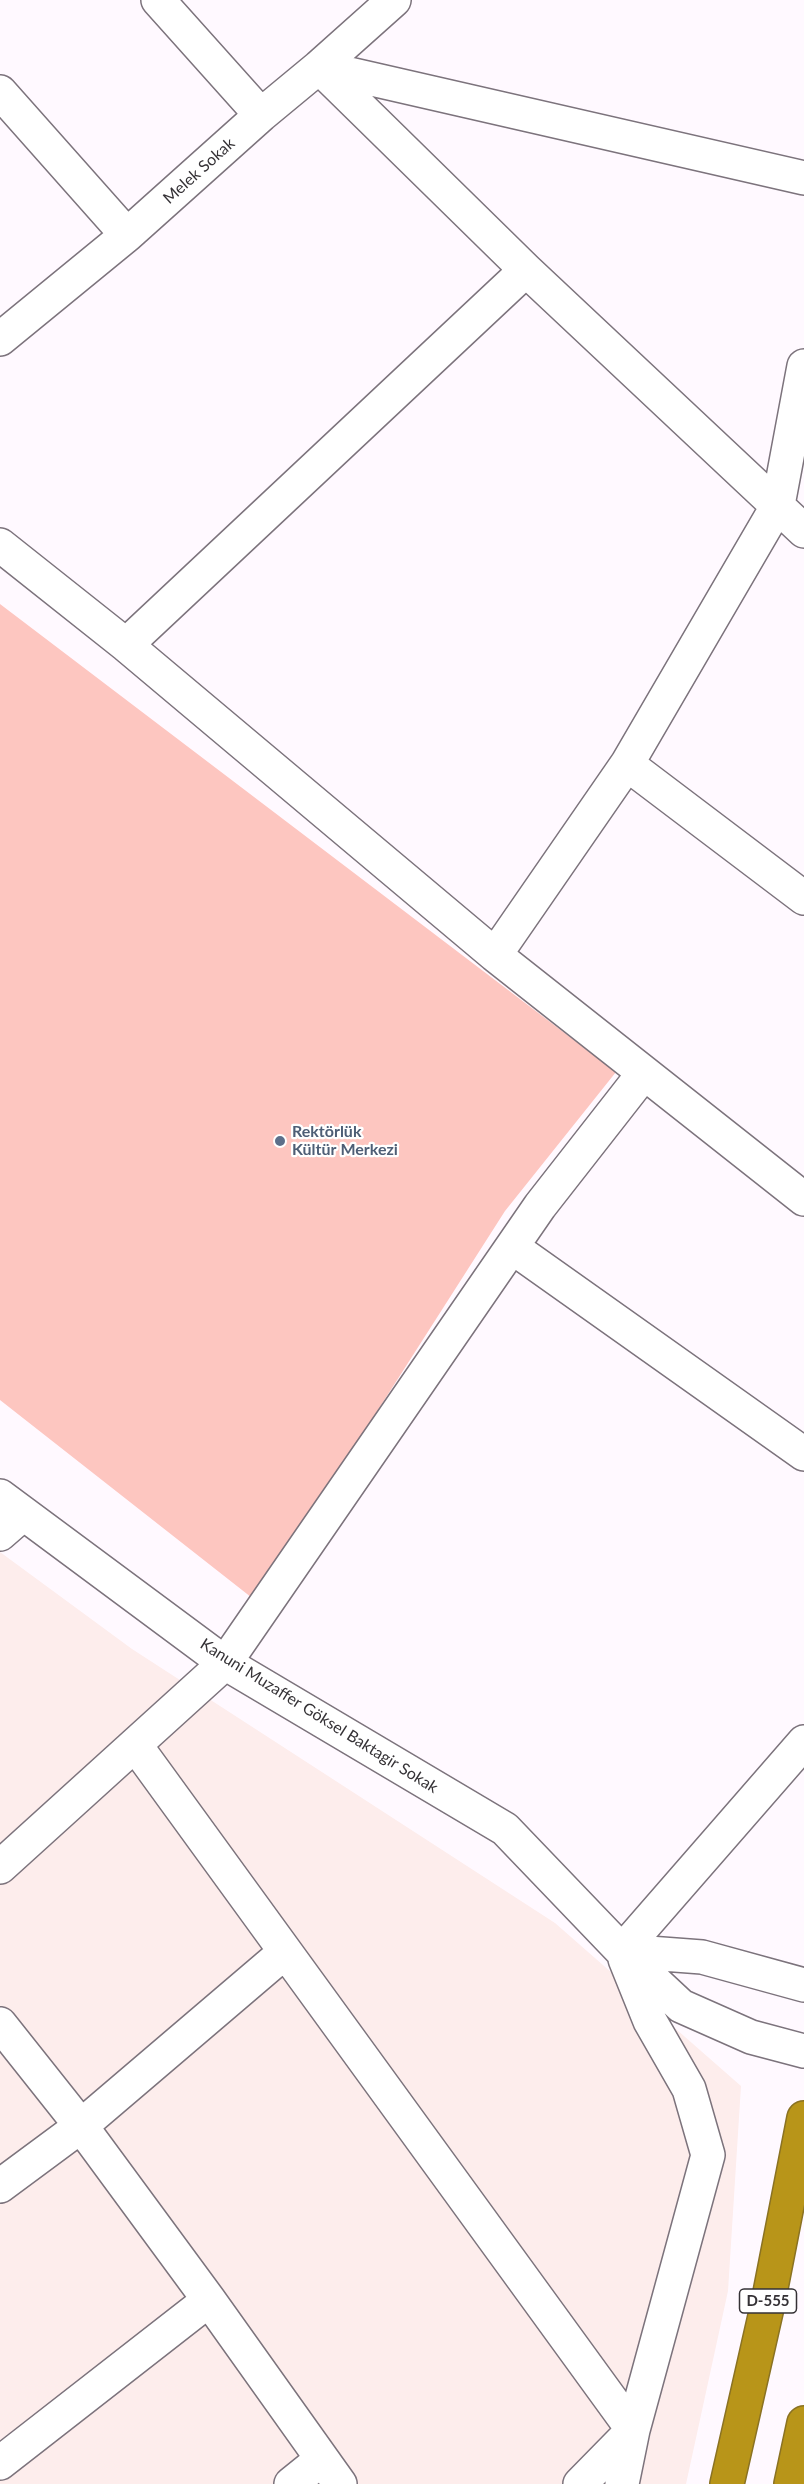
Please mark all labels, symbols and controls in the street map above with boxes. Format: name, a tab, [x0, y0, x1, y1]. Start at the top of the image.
street label: Melek Sokak	[159, 134, 239, 208]
place label: Rektörlük Kültür Merkezi	[292, 1122, 398, 1160]
marker: Rektörlük Kültür Merkezi	[273, 1134, 287, 1148]
street label: Kanuni Muzaffer Göksel Baktagir Sokak	[197, 1635, 441, 1797]
road number: D-555	[740, 2289, 796, 2313]

